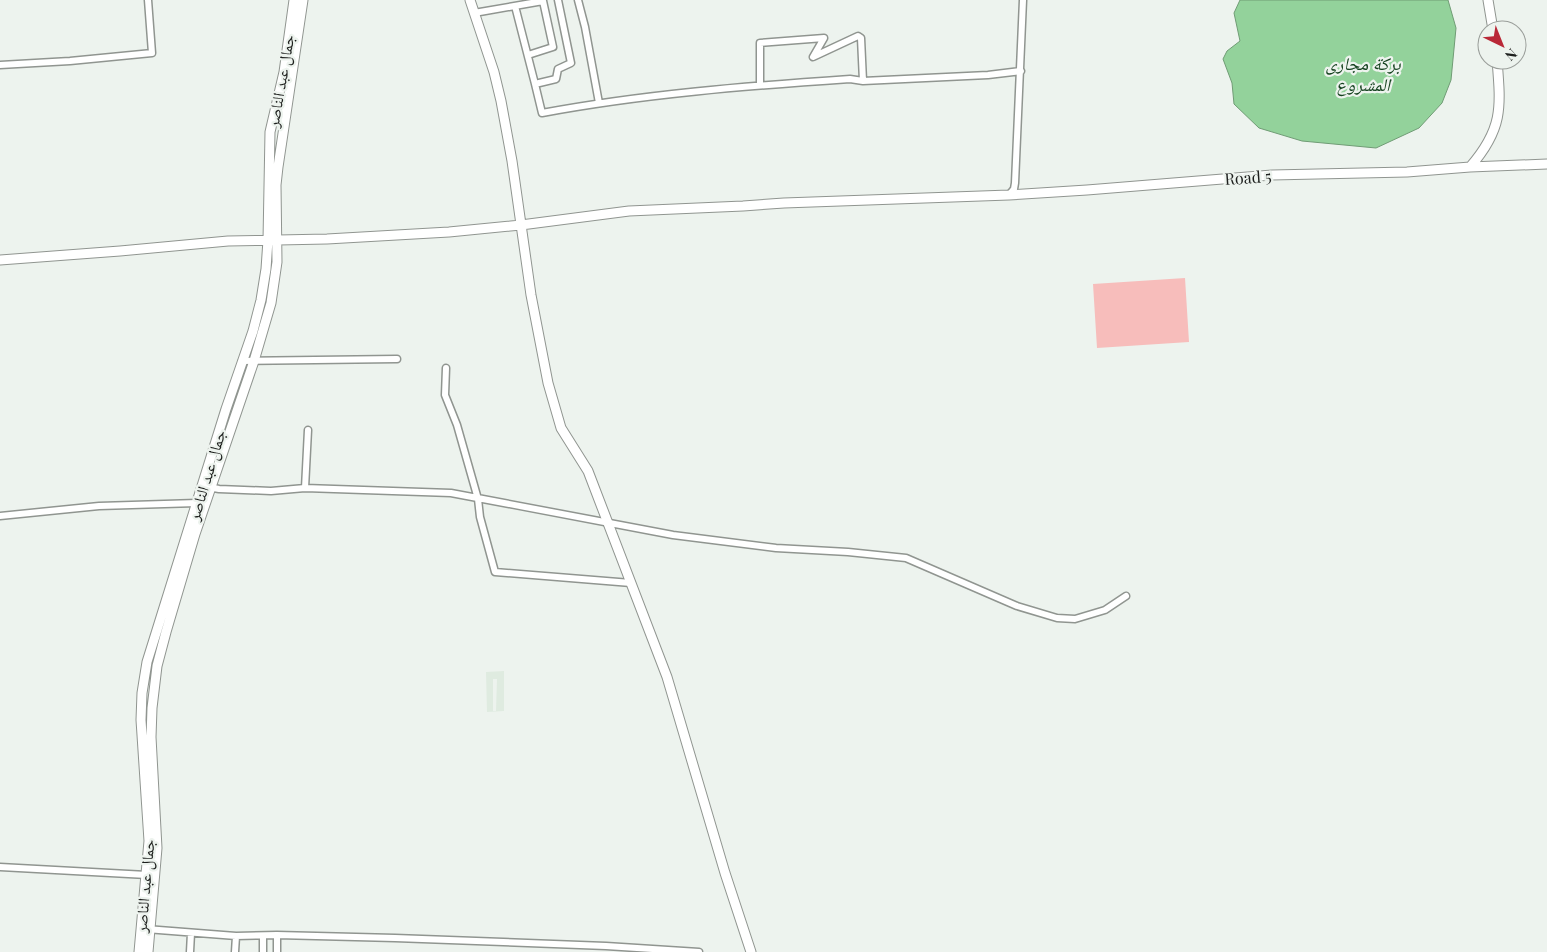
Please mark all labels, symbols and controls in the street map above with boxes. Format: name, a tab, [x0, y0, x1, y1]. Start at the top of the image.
north arrow	[1477, 20, 1527, 70]
street label: جمال عبد الناصر	[261, 33, 299, 130]
text: N	[1501, 44, 1521, 65]
water label: بركة مجارى المشروع	[1325, 51, 1402, 97]
street label: Road 5	[1224, 165, 1272, 189]
street label: جمال عبد الناصر	[182, 427, 231, 524]
street label: جمال عبد الناصر	[129, 838, 160, 935]

